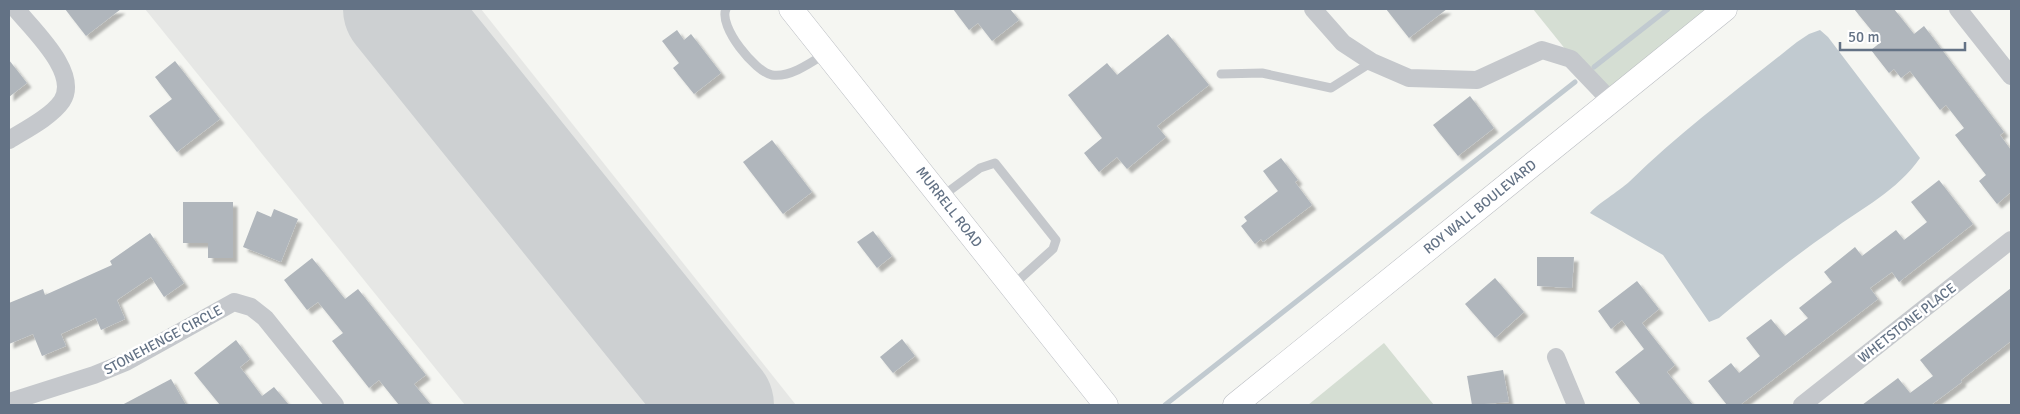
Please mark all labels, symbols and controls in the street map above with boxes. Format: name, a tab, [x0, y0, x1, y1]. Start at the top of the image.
scale bar	[1840, 20, 1965, 52]
text: 50 m	[1848, 28, 1879, 46]
street label: ROY WALL BOULEVARD	[1420, 156, 1540, 258]
street label: MURRELL ROAD	[912, 163, 986, 251]
street label: WHETSTONE PLACE	[1855, 279, 1959, 367]
street label: STONEHENGE CIRCLE	[101, 302, 225, 378]

